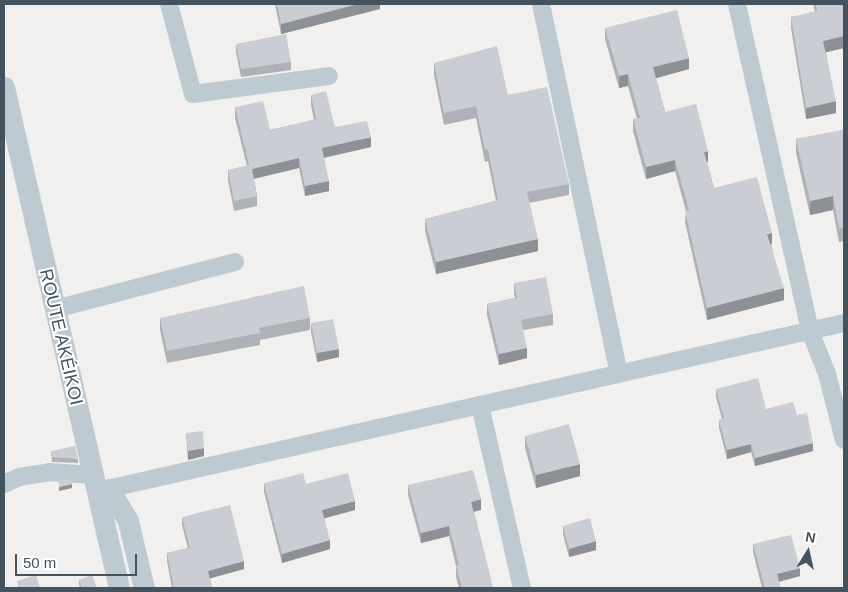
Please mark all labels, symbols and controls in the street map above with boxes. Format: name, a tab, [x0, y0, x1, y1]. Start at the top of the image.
street label: ROUTE AKÉIKOI	[35, 266, 87, 408]
north arrow	[783, 527, 833, 577]
text: N	[804, 528, 817, 546]
scale bar	[18, 544, 140, 576]
text: 50 m	[23, 554, 56, 571]

